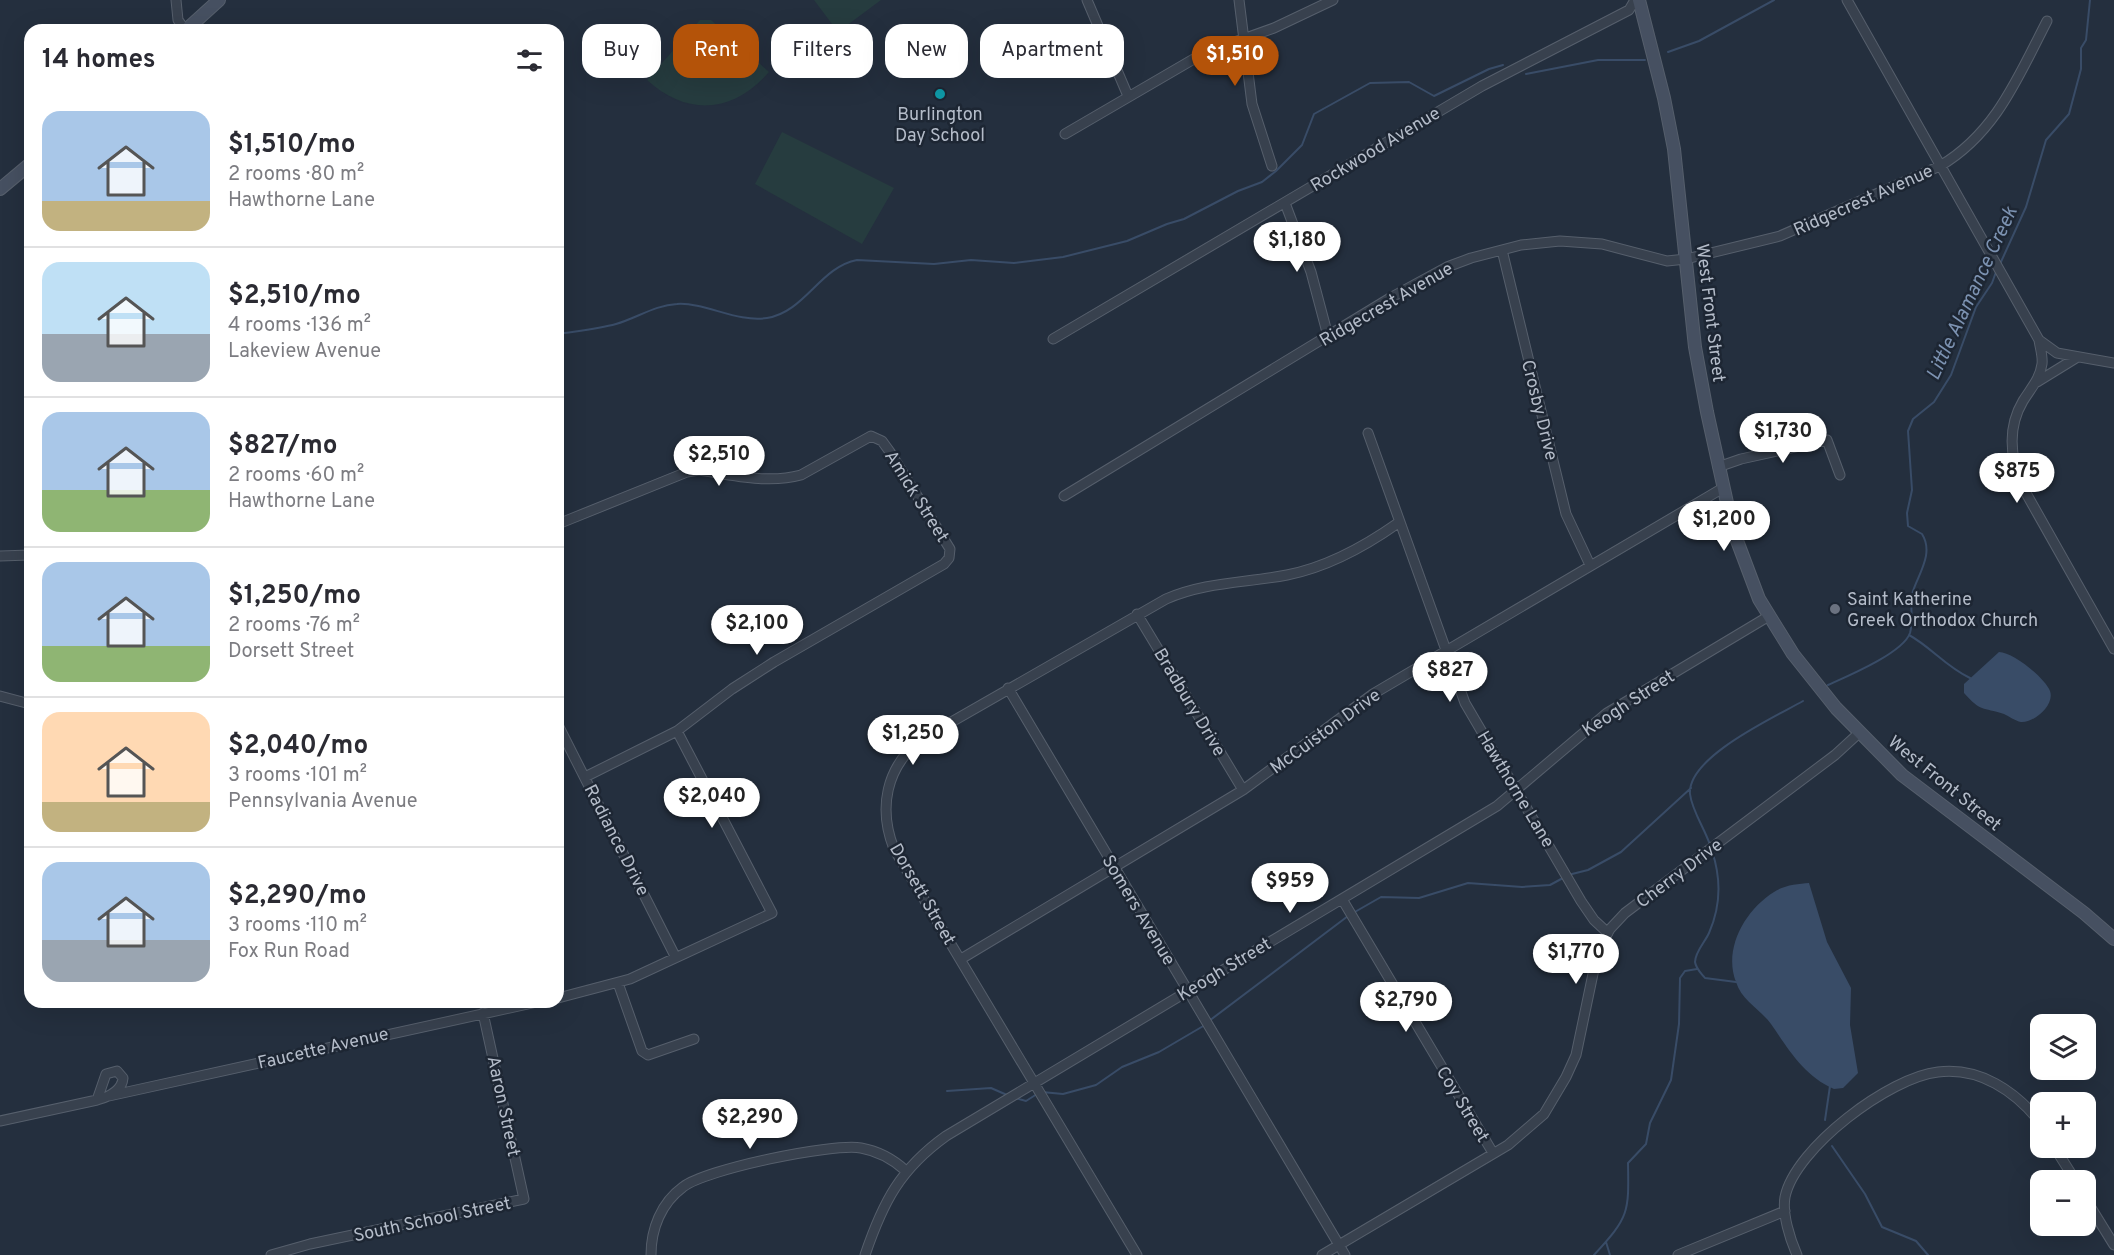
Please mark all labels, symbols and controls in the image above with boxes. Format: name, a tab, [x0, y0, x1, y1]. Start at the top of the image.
chip: Buy	[582, 24, 661, 78]
chip: Rent	[673, 24, 759, 78]
chip: Filters	[771, 24, 873, 78]
chip: New	[885, 24, 968, 78]
chip: Apartment	[980, 24, 1124, 78]
pin: $1,510	[1186, 36, 1284, 87]
text: $1,510	[1206, 42, 1264, 68]
text: 14 homes	[42, 44, 156, 77]
icon: filters	[513, 44, 546, 77]
marker: Burlington Day School	[933, 87, 947, 101]
street label: Rockwood Avenue	[1307, 102, 1445, 198]
place label: Burlington Day School	[895, 104, 985, 148]
text: $1,510/mo	[228, 129, 355, 162]
icon: home	[90, 135, 162, 207]
street label: Ridgecrest Avenue	[1790, 160, 1937, 242]
text: 2 rooms · 80 m²	[228, 162, 364, 188]
text: Hawthorne Lane	[228, 188, 375, 214]
water label: Little Alamance Creek	[1921, 202, 2025, 385]
pin: $1,180	[1248, 222, 1346, 273]
text: $1,180	[1268, 228, 1326, 254]
street label: West Front Street	[1690, 243, 1729, 384]
street label: Ridgecrest Avenue	[1316, 258, 1458, 353]
text: $2,510/mo	[228, 280, 361, 313]
icon: home	[90, 286, 162, 358]
text: 4 rooms · 136 m²	[228, 313, 371, 339]
text: Lakeview Avenue	[228, 339, 381, 365]
street label: Crosby Drive	[1515, 358, 1562, 463]
pin: $1,730	[1734, 413, 1832, 464]
text: $1,730	[1754, 419, 1812, 445]
text: $827/mo	[228, 430, 338, 463]
icon: home	[90, 436, 162, 508]
pin: $2,510	[670, 436, 768, 487]
text: $2,510	[688, 442, 750, 468]
street label: Amick Street	[878, 446, 953, 547]
pin: $875	[1981, 453, 2053, 504]
text: $875	[1993, 459, 2041, 485]
text: 2 rooms · 60 m²	[228, 463, 364, 489]
text: Hawthorne Lane	[228, 489, 375, 515]
pin: $1,200	[1675, 501, 1773, 552]
text: $1,200	[1692, 507, 1756, 533]
text: $1,250/mo	[228, 580, 361, 613]
icon: home	[90, 586, 162, 658]
place label: Saint Katherine Greek Orthodox Church	[1847, 589, 2038, 633]
marker: Saint Katherine Greek Orthodox Church	[1828, 602, 1842, 616]
pin: $2,100	[708, 605, 806, 656]
text: $2,100	[725, 611, 789, 637]
text: 2 rooms · 76 m²	[228, 613, 360, 639]
text: Dorsett Street	[228, 639, 354, 665]
street label: Bradbury Drive	[1147, 644, 1230, 761]
pin: $827	[1414, 652, 1486, 703]
text: $827	[1426, 658, 1474, 684]
street label: Keogh Street	[1578, 666, 1679, 743]
street label: McCuiston Drive	[1266, 684, 1386, 780]
pin: $1,250	[864, 715, 962, 766]
text: $1,250	[882, 721, 944, 747]
street label: Hawthorne Lane	[1471, 727, 1559, 852]
text: $2,040/mo	[228, 730, 368, 763]
street label: West Front Street	[1883, 731, 2005, 837]
icon: home	[90, 736, 162, 808]
text: 3 rooms · 101 m²	[228, 763, 367, 789]
pin: $2,040	[663, 778, 761, 829]
street label: Radiance Drive	[578, 781, 654, 900]
text: $2,040	[678, 784, 746, 810]
text: Pennsylvania Avenue	[228, 789, 418, 815]
street label: Cherry Drive	[1632, 834, 1728, 914]
street label: Dorsett Street	[883, 840, 960, 950]
street label: Somers Avenue	[1096, 851, 1180, 970]
pin: $959	[1254, 863, 1326, 914]
text: $959	[1266, 869, 1314, 895]
text: $2,290/mo	[228, 880, 366, 913]
icon: home	[90, 886, 162, 958]
text: 3 rooms · 110 m²	[228, 913, 367, 939]
street label: Keogh Street	[1173, 933, 1276, 1007]
pin: $1,770	[1527, 934, 1625, 985]
text: Fox Run Road	[228, 939, 350, 965]
text: $1,770	[1547, 940, 1605, 966]
pin: $2,790	[1357, 982, 1455, 1033]
text: $2,790	[1374, 988, 1438, 1014]
map controls	[2030, 1014, 2096, 1236]
button: layers	[2030, 1014, 2096, 1080]
street label: Faucette Avenue	[256, 1023, 391, 1076]
street label: Aaron Street	[481, 1054, 524, 1159]
street label: Coy Street	[1430, 1062, 1493, 1147]
button: +	[2030, 1092, 2096, 1158]
pin: $2,290	[701, 1099, 799, 1150]
text: $2,290	[716, 1105, 784, 1131]
button: −	[2030, 1170, 2096, 1236]
street label: South School Street	[352, 1193, 513, 1248]

